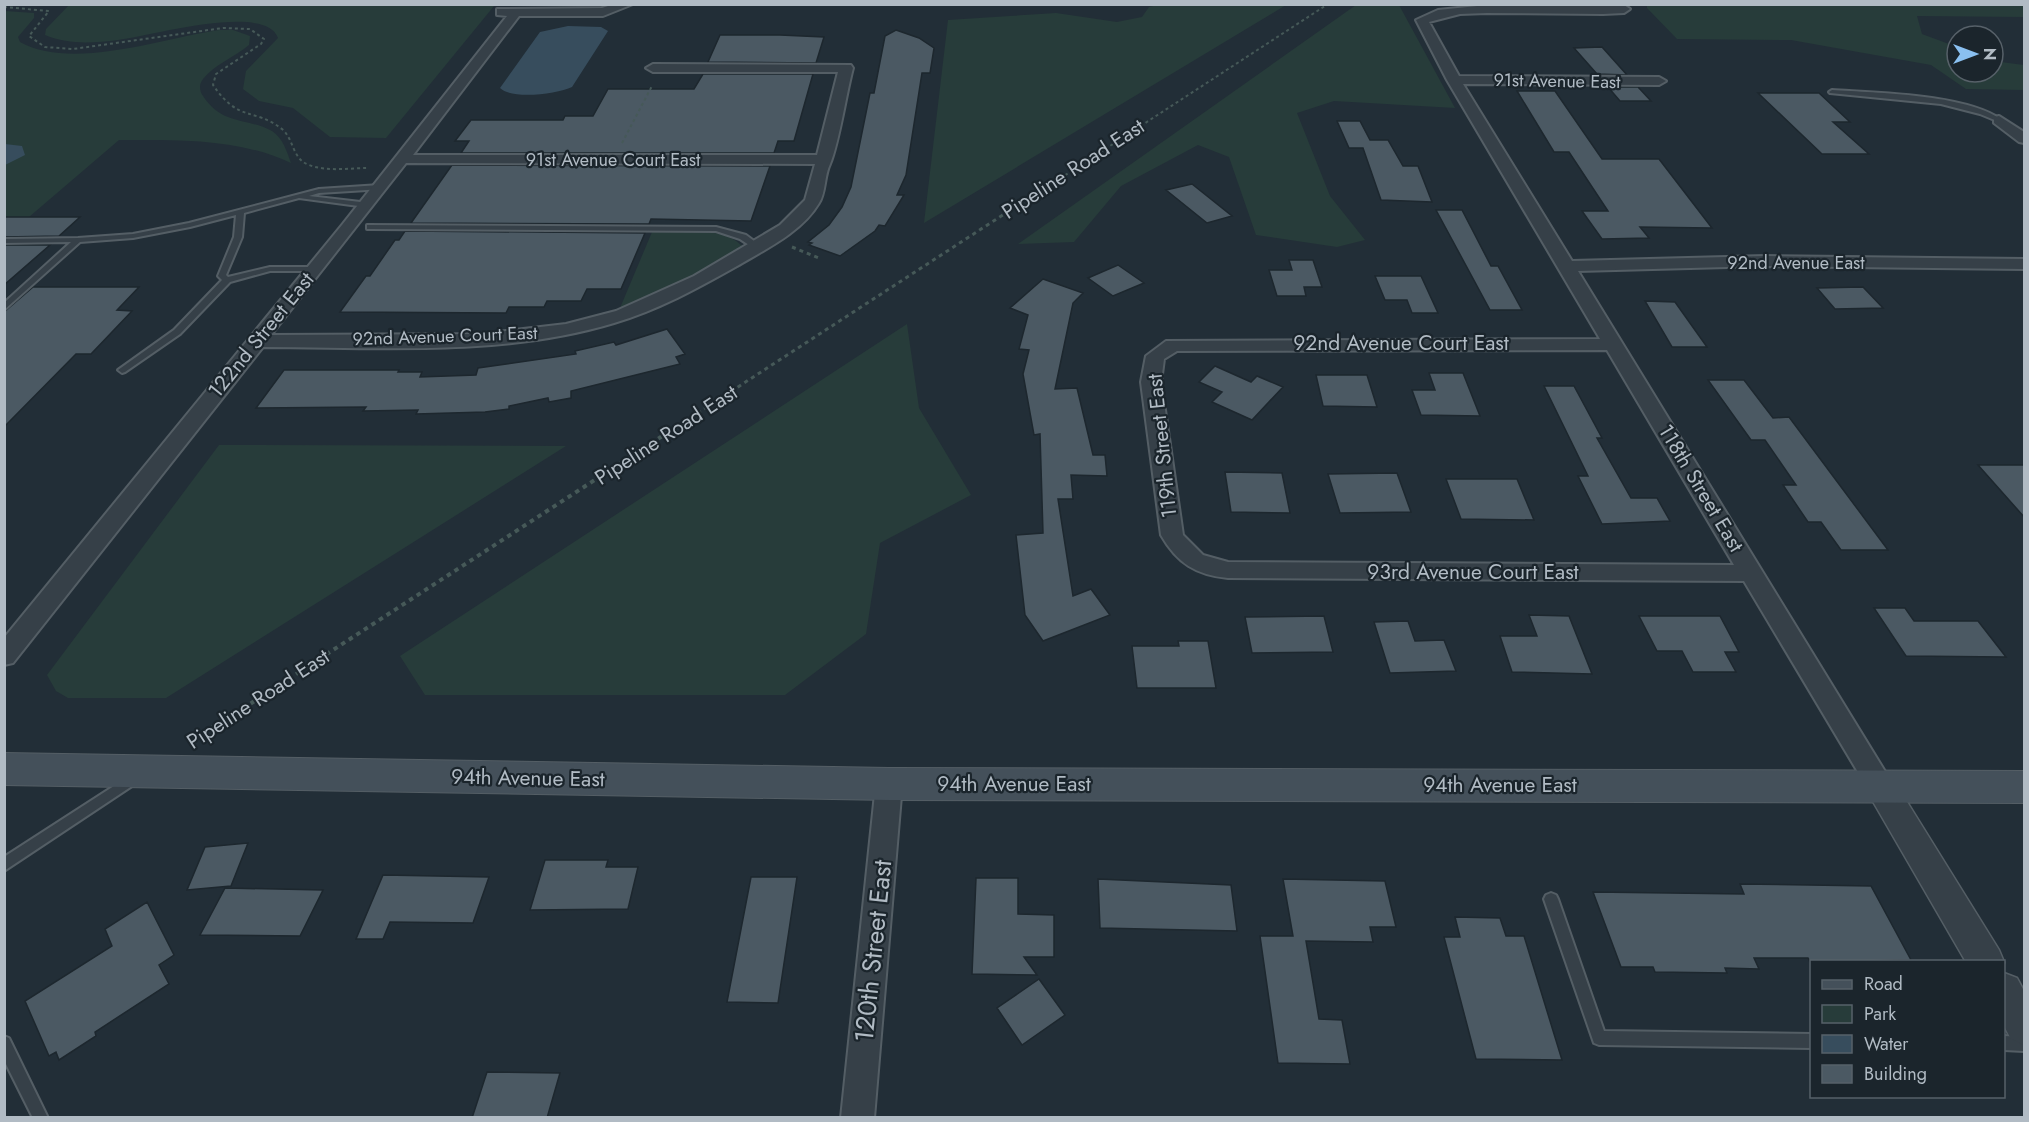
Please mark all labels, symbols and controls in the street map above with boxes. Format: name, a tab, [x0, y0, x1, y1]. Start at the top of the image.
north arrow	[1945, 24, 2005, 84]
text: N	[1978, 48, 2001, 60]
street label: 91st Avenue East	[1493, 67, 1621, 95]
street label: Pipeline Road East	[996, 112, 1150, 226]
street label: 91st Avenue Court East	[526, 147, 701, 173]
street label: 92nd Avenue East	[1727, 250, 1865, 276]
street label: 122nd Street East	[201, 266, 321, 404]
street label: 92nd Avenue Court East	[352, 320, 538, 352]
street label: 92nd Avenue Court East	[1293, 328, 1509, 358]
street label: 119th Street East	[1140, 372, 1184, 520]
street label: Pipeline Road East	[589, 378, 743, 492]
street label: 118th Street East	[1651, 418, 1751, 558]
street label: 93rd Avenue Court East	[1367, 557, 1579, 587]
street label: Pipeline Road East	[181, 642, 335, 756]
street label: 94th Avenue East	[451, 762, 605, 794]
street label: 94th Avenue East	[937, 769, 1091, 799]
street label: 94th Avenue East	[1423, 770, 1577, 800]
street label: 120th Street East	[845, 857, 902, 1044]
legend	[1810, 960, 2005, 1098]
text: Road	[1864, 971, 1903, 997]
text: Park	[1864, 1001, 1896, 1027]
text: Water	[1864, 1031, 1909, 1057]
text: Building	[1864, 1061, 1927, 1087]

